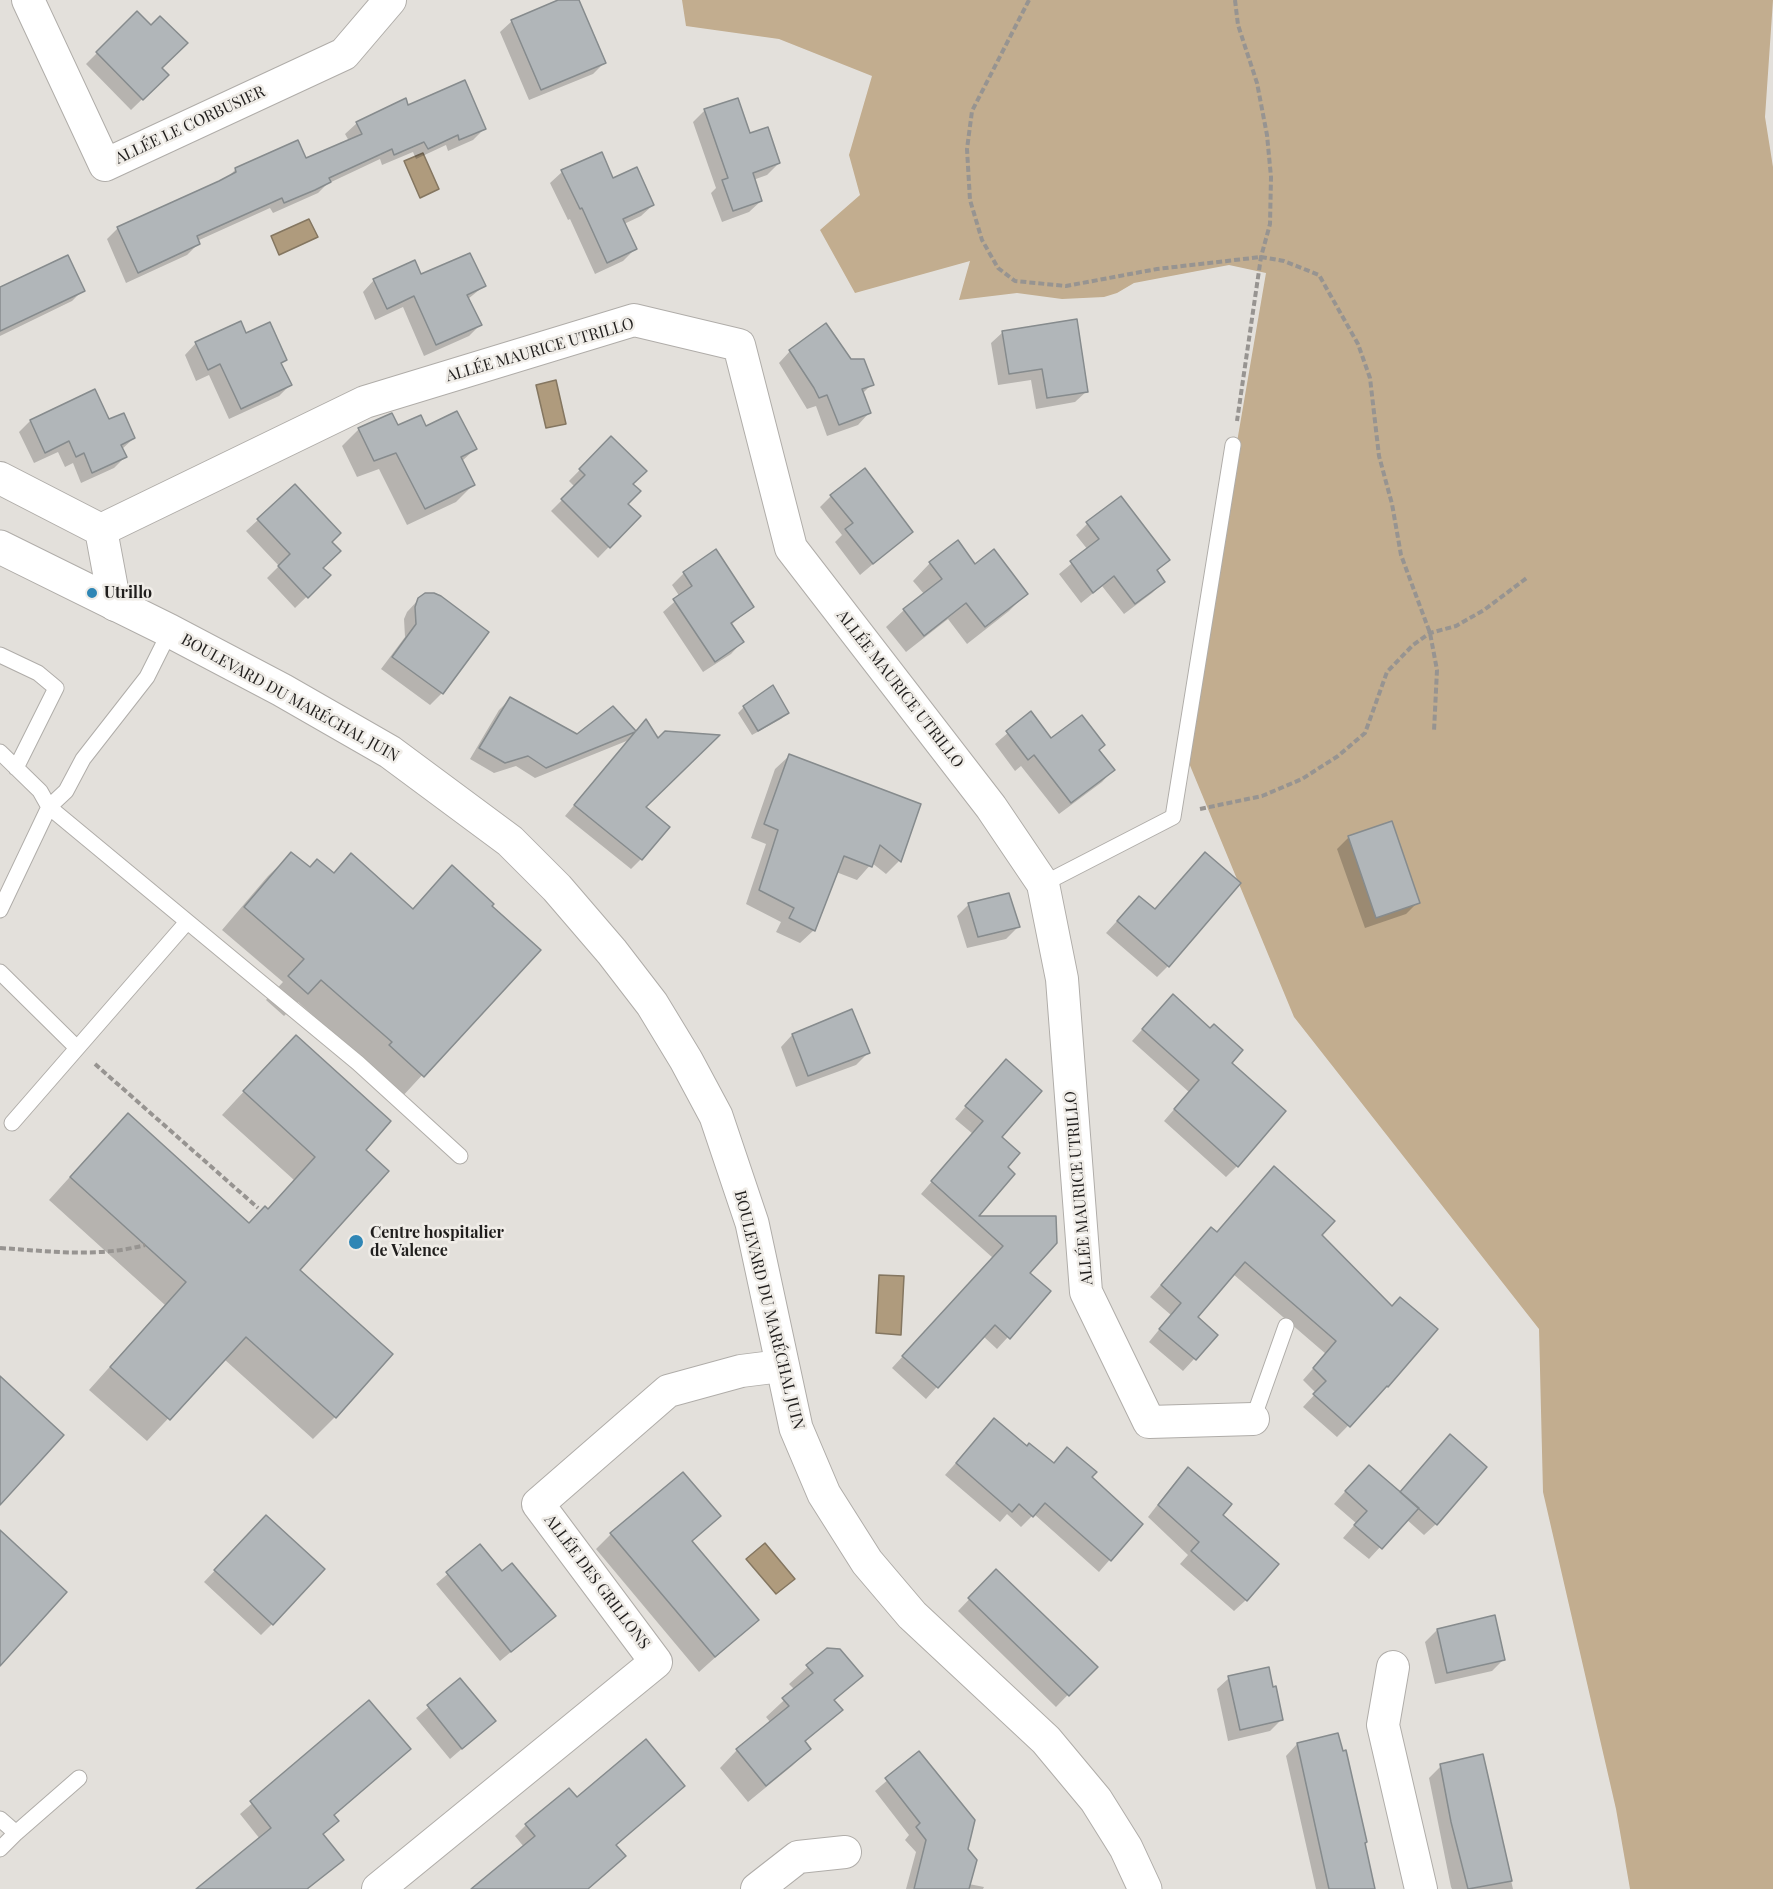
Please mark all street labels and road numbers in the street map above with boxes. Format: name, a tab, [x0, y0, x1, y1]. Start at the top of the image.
street label: ALLÉE LE CORBUSIER	[112, 82, 268, 168]
street label: ALLÉE MAURICE UTRILLO	[444, 314, 636, 386]
street label: ALLÉE MAURICE UTRILLO	[833, 606, 967, 772]
street label: BOULEVARD DU MARÉCHAL JUIN	[178, 630, 402, 766]
street label: ALLÉE MAURICE UTRILLO	[1061, 1090, 1097, 1286]
street label: BOULEVARD DU MARÉCHAL JUIN	[730, 1188, 808, 1432]
street label: ALLÉE DES GRILLONS	[540, 1511, 654, 1653]

